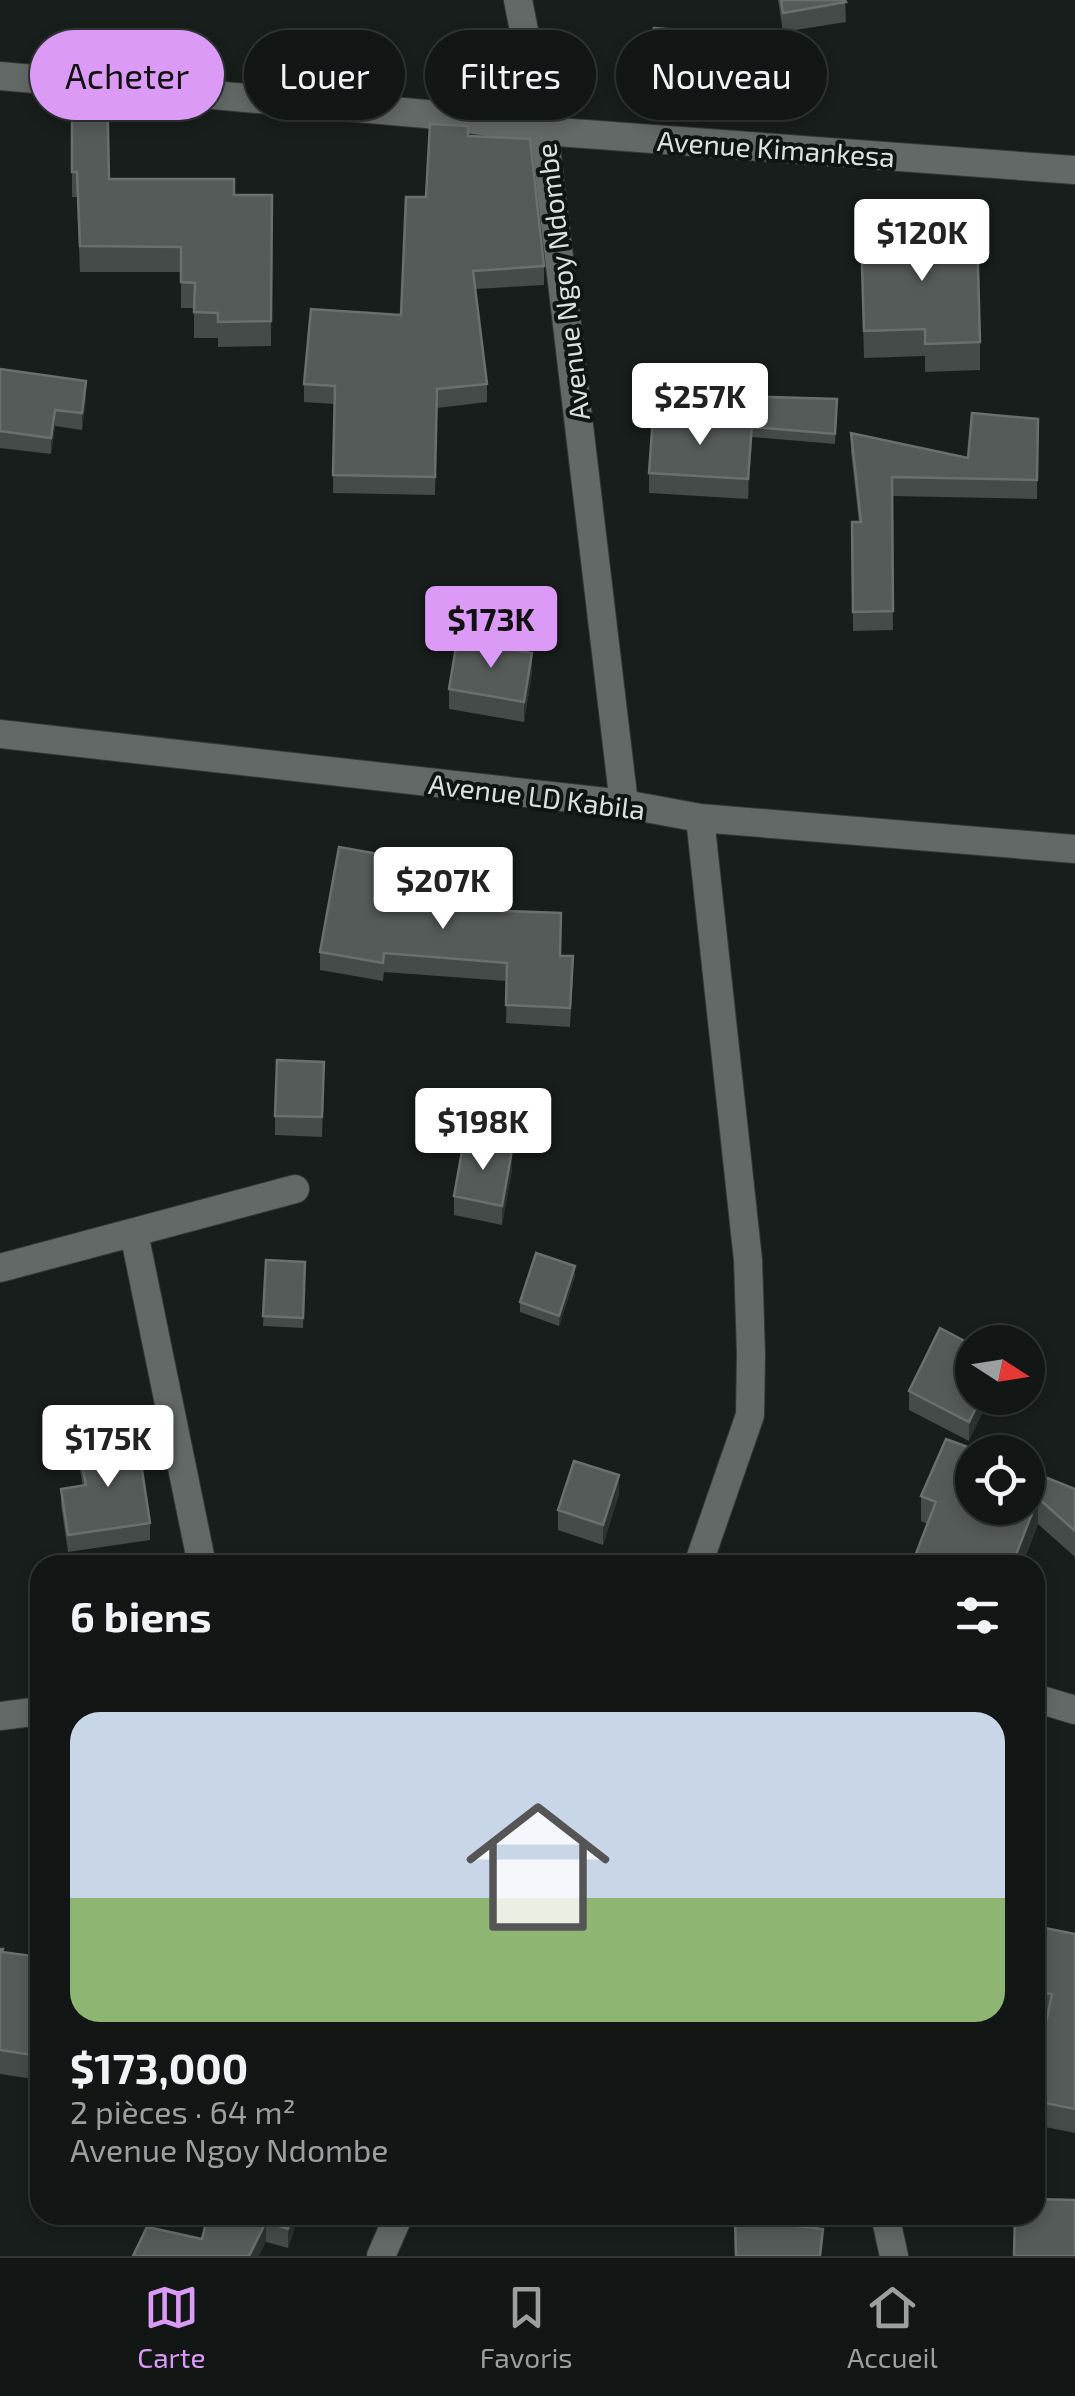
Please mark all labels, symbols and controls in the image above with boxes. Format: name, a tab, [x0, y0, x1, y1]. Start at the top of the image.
chip: Acheter	[30, 30, 224, 120]
chip: Louer	[244, 30, 405, 120]
chip: Filtres	[425, 30, 596, 120]
chip: Nouveau	[616, 30, 827, 120]
street label: Avenue Kimankesa	[656, 123, 896, 173]
street label: Avenue Ngoy Ndombe	[528, 142, 596, 422]
pin: $120K	[852, 199, 992, 284]
text: $120K	[876, 212, 968, 250]
pin: $257K	[630, 363, 770, 448]
text: $257K	[654, 376, 746, 414]
pin: $173K	[421, 586, 561, 671]
text: $173K	[447, 599, 535, 637]
street label: Avenue LD Kabila	[427, 766, 647, 826]
pin: $207K	[373, 847, 513, 932]
text: $207K	[396, 860, 490, 898]
pin: $198K	[413, 1088, 553, 1173]
text: $198K	[437, 1101, 529, 1139]
north arrow	[955, 1325, 1045, 1415]
map controls	[955, 1325, 1045, 1525]
pin: $175K	[38, 1405, 178, 1490]
text: $175K	[64, 1418, 152, 1456]
button: locate	[955, 1435, 1045, 1525]
icon: filters	[950, 1588, 1005, 1643]
text: 6 biens	[70, 1590, 212, 1640]
icon: home	[448, 1777, 628, 1957]
text: $173,000	[70, 2042, 248, 2092]
text: 2 pièces · 64 m²	[70, 2092, 296, 2130]
text: Avenue Ngoy Ndombe	[70, 2130, 389, 2168]
tab: Carte	[137, 2280, 205, 2374]
tab: Favoris	[480, 2280, 573, 2374]
tab: Accueil	[847, 2280, 938, 2374]

